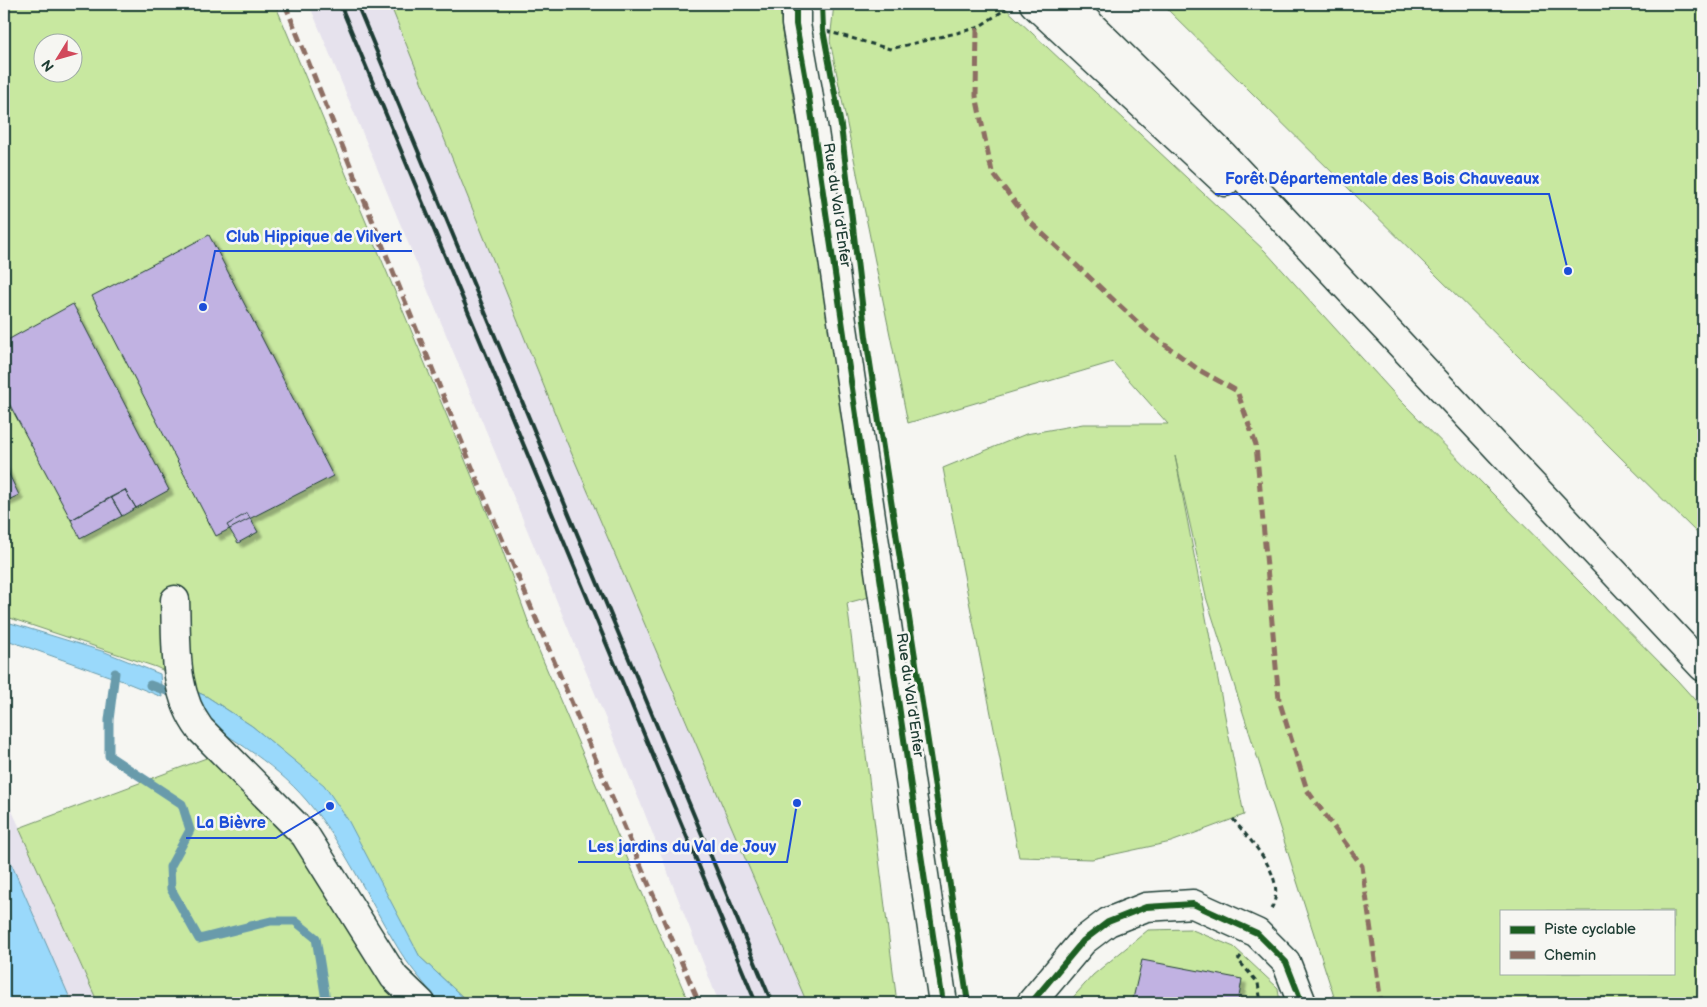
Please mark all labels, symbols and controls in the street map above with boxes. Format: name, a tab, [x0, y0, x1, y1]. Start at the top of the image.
north arrow	[32, 32, 82, 82]
text: N	[38, 56, 58, 75]
street label: Rue du Val d'Enfer	[819, 142, 855, 269]
callout: Forêt Départementale des Bois Chauveaux	[1215, 163, 1549, 194]
text: Forêt Départementale des Bois Chauveaux	[1225, 170, 1539, 189]
callout: Club Hippique de Vilvert	[215, 220, 412, 251]
text: Club Hippique de Vilvert	[226, 228, 403, 247]
street label: Rue du Val d'Enfer	[892, 632, 928, 759]
callout: La Bièvre	[186, 807, 276, 838]
text: La Bièvre	[196, 814, 266, 833]
callout: Les jardins du Val de Jouy	[578, 831, 787, 862]
text: Les jardins du Val de Jouy	[588, 838, 777, 857]
legend	[1500, 910, 1674, 974]
text: Piste cyclable	[1544, 920, 1636, 939]
text: Chemin	[1544, 946, 1596, 965]

